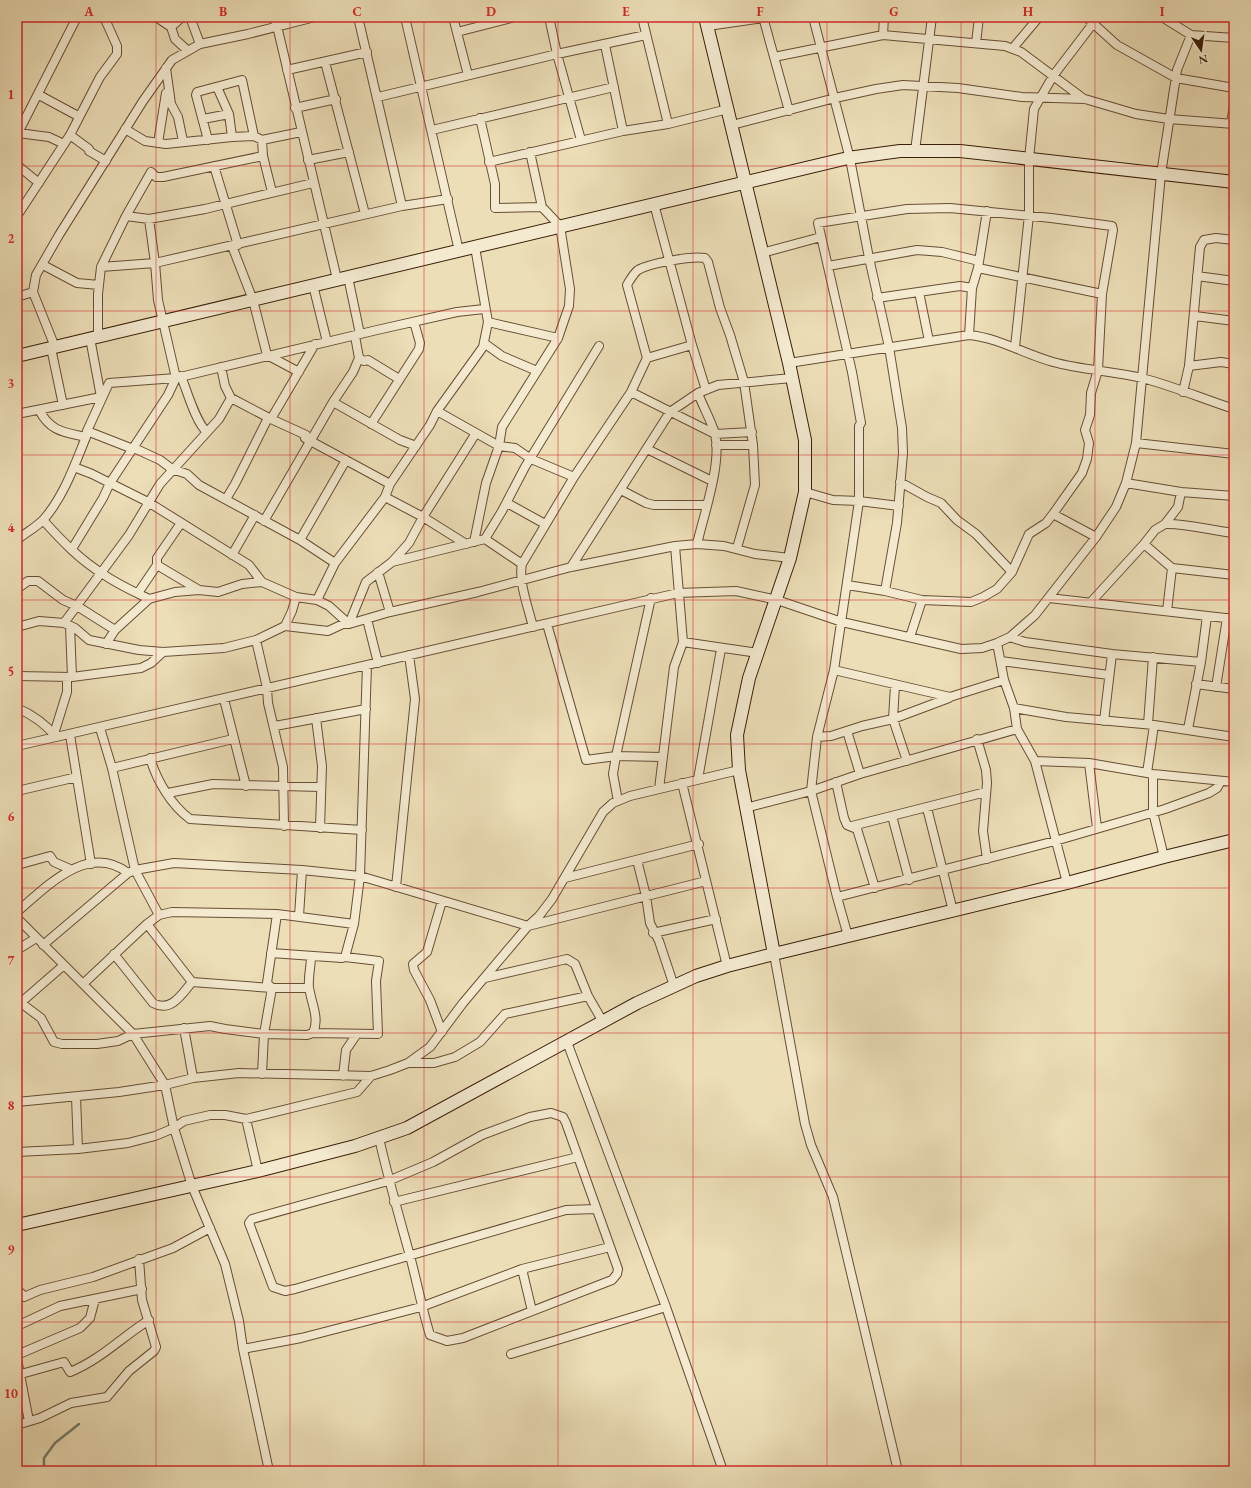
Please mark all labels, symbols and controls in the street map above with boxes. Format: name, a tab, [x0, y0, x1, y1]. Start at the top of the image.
text: A	[83, 3, 94, 20]
text: B	[219, 3, 227, 20]
text: C	[352, 3, 362, 20]
text: D	[486, 3, 496, 20]
text: E	[622, 3, 630, 20]
text: F	[756, 3, 764, 20]
text: G	[889, 3, 899, 20]
text: H	[1023, 3, 1034, 20]
text: I	[1160, 3, 1165, 20]
north arrow	[1181, 30, 1221, 70]
text: N	[1197, 52, 1209, 68]
text: 1	[8, 86, 15, 103]
text: 2	[8, 230, 15, 247]
text: 3	[8, 375, 15, 392]
text: 4	[8, 519, 15, 536]
text: 5	[8, 663, 14, 680]
text: 6	[8, 808, 15, 825]
text: 7	[8, 952, 15, 969]
text: 8	[8, 1097, 15, 1114]
text: 9	[8, 1241, 15, 1258]
text: 10	[4, 1385, 18, 1402]

